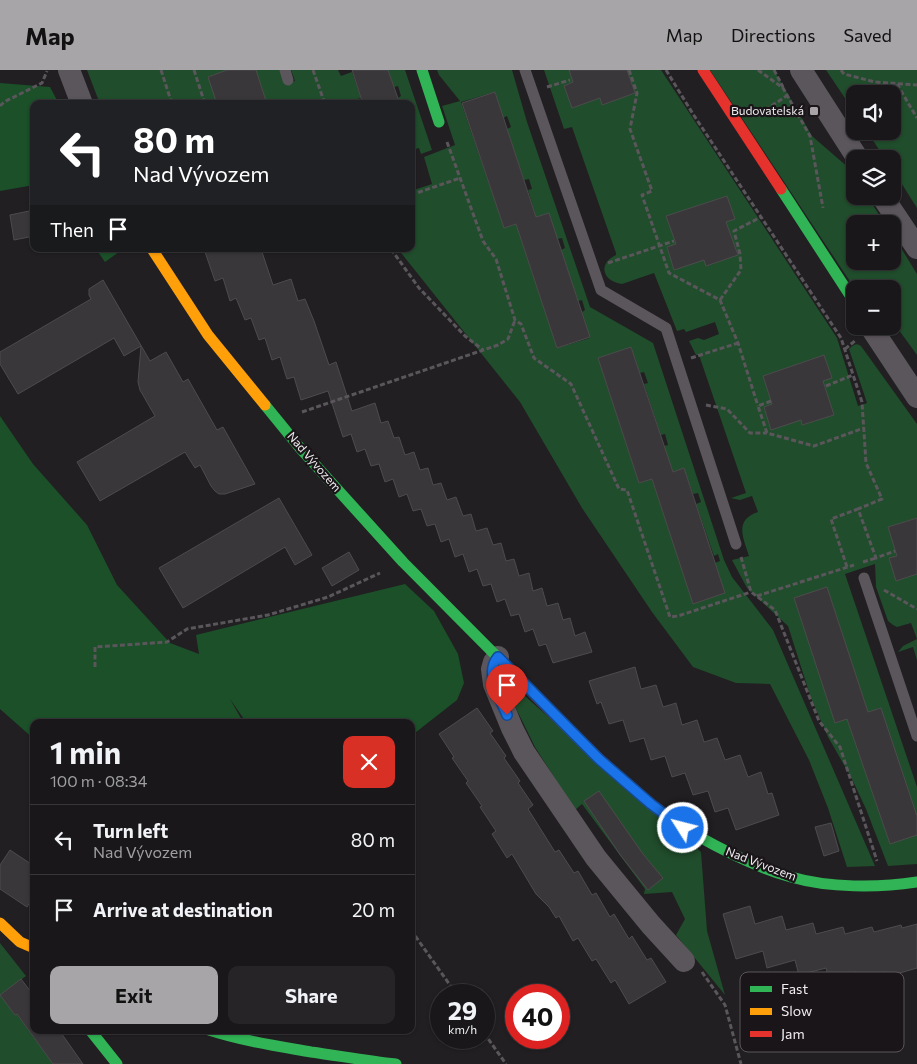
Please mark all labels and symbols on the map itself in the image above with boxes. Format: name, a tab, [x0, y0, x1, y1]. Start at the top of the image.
place label: Budovatelská	[731, 103, 804, 117]
marker: Budovatelská	[808, 105, 820, 117]
street label: Nad Vývozem	[285, 429, 344, 494]
pin	[486, 664, 528, 715]
position arrow	[656, 801, 708, 853]
street label: Nad Vývozem	[724, 843, 799, 883]
legend	[740, 972, 904, 1052]
text: Fast	[781, 980, 808, 997]
speed limit sign: 40	[505, 984, 570, 1049]
text: Slow	[781, 1002, 812, 1019]
text: Jam	[781, 1025, 805, 1042]

